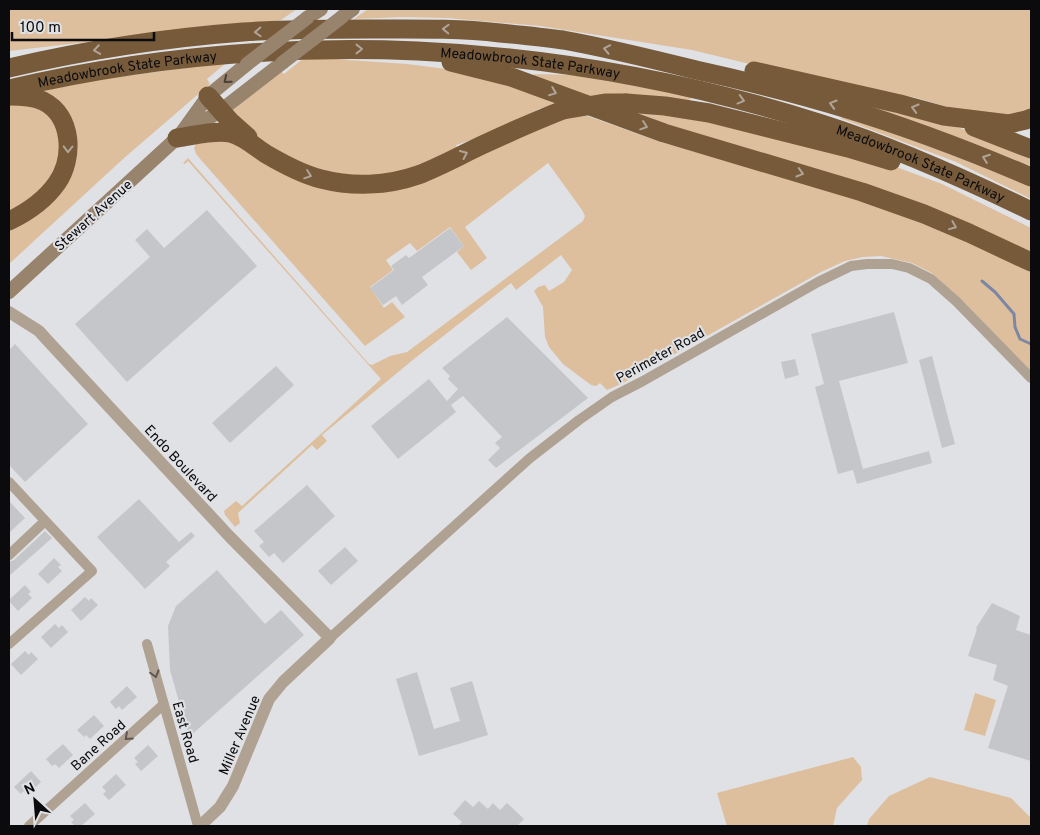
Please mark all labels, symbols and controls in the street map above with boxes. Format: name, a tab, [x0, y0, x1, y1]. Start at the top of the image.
scale bar	[12, 10, 155, 42]
text: 100 m	[20, 19, 61, 38]
one-way arrow	[442, 24, 450, 34]
one-way arrow	[254, 26, 262, 37]
one-way arrow	[356, 44, 364, 54]
one-way arrow	[93, 45, 101, 55]
street label: Meadowbrook State Parkway	[440, 45, 621, 84]
one-way arrow	[603, 45, 612, 55]
street label: Meadowbrook State Parkway	[36, 49, 218, 92]
one-way arrow	[224, 74, 233, 83]
one-way arrow	[549, 86, 557, 96]
one-way arrow	[736, 95, 744, 105]
one-way arrow	[829, 100, 838, 110]
one-way arrow	[910, 103, 919, 114]
one-way arrow	[639, 120, 648, 130]
street label: Meadowbrook State Parkway	[834, 122, 1007, 207]
one-way arrow	[62, 145, 73, 153]
one-way arrow	[459, 150, 468, 160]
one-way arrow	[982, 154, 991, 164]
one-way arrow	[795, 167, 803, 177]
one-way arrow	[304, 169, 312, 179]
street label: Stewart Avenue	[52, 177, 136, 255]
one-way arrow	[948, 220, 957, 231]
street label: Perimeter Road	[613, 325, 708, 388]
street label: Endo Boulevard	[140, 422, 220, 506]
one-way arrow	[150, 670, 160, 678]
street label: Miller Avenue	[216, 693, 265, 778]
street label: East Road	[168, 700, 201, 765]
street label: Bane Road	[68, 717, 130, 775]
one-way arrow	[124, 731, 133, 740]
north arrow	[10, 775, 60, 825]
text: N	[22, 780, 38, 800]

